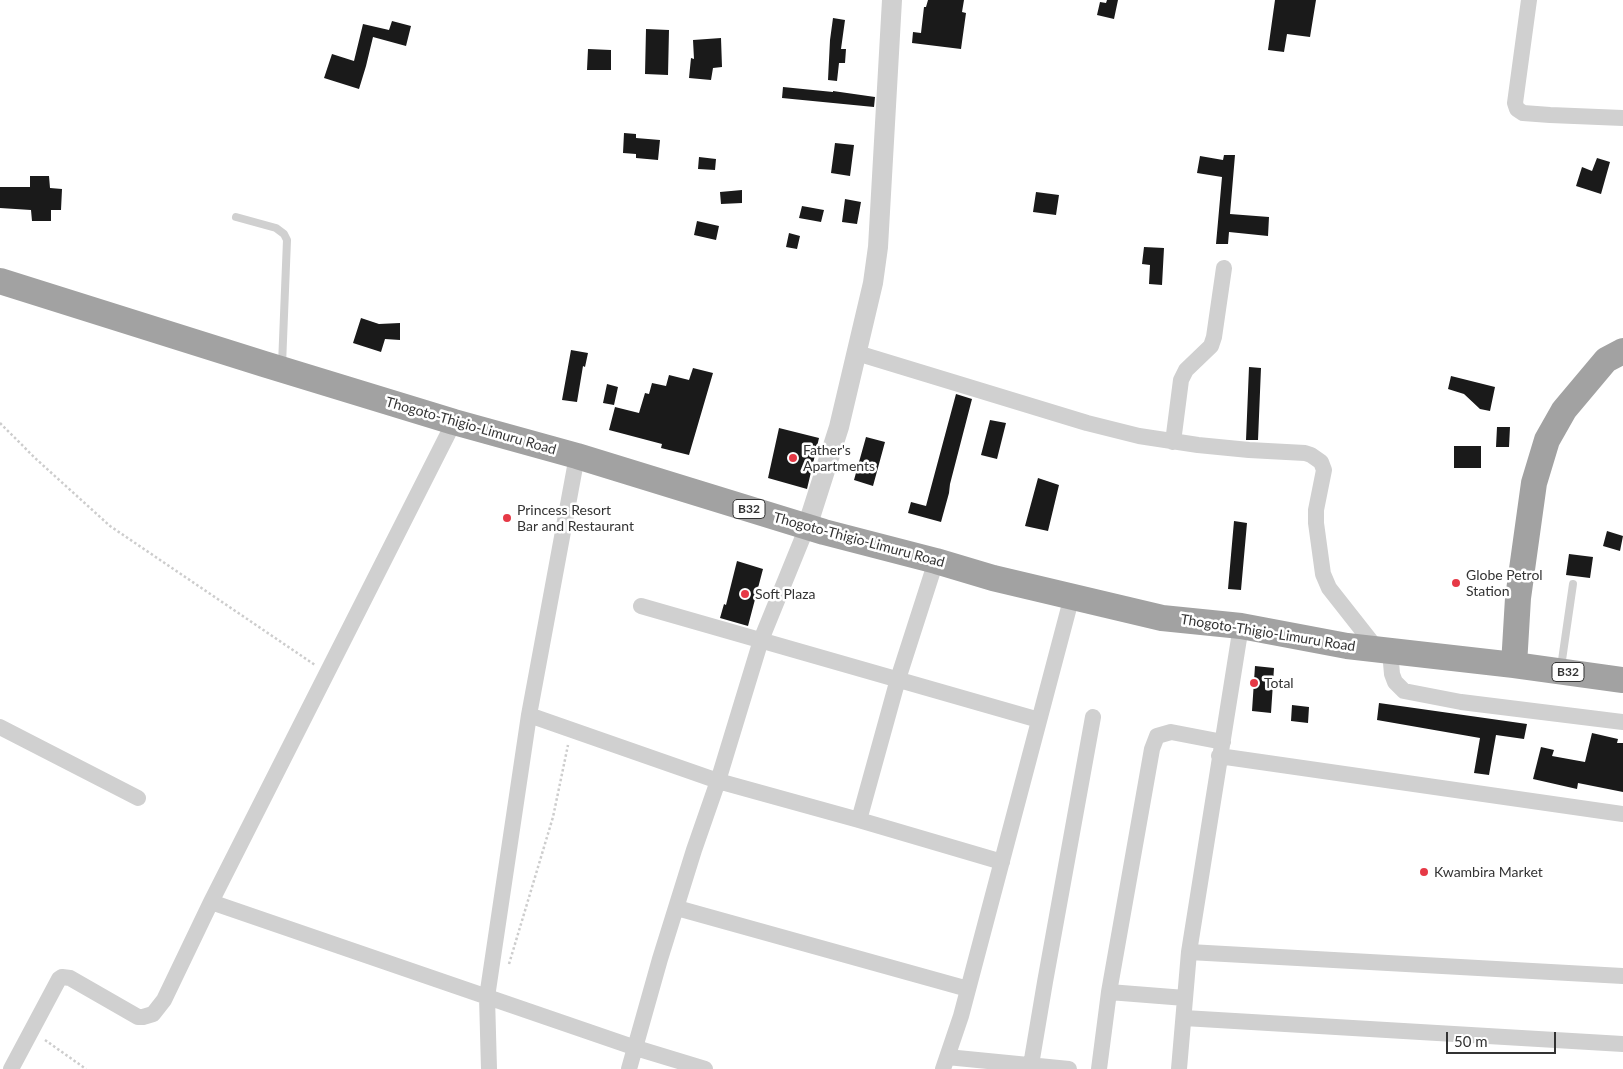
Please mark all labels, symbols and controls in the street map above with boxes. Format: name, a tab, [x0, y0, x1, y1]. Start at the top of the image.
street label: Thogoto-Thigio-Limuru Road	[384, 394, 558, 458]
place label: Father's Apartments	[803, 442, 875, 474]
marker: Father's Apartments	[787, 452, 799, 464]
road number: B32	[733, 499, 765, 518]
place label: Princess Resort Bar and Restaurant	[517, 502, 634, 534]
street label: Thogoto-Thigio-Limuru Road	[772, 509, 946, 571]
marker: Princess Resort Bar and Restaurant	[501, 512, 513, 524]
place label: Globe Petrol Station	[1466, 567, 1543, 600]
marker: Globe Petrol Station	[1450, 577, 1462, 589]
place label: Soft Plaza	[755, 586, 815, 602]
marker: Soft Plaza	[739, 588, 751, 600]
street label: Thogoto-Thigio-Limuru Road	[1179, 611, 1357, 655]
road number: B32	[1552, 662, 1584, 682]
place label: Total	[1264, 675, 1294, 691]
marker: Total	[1248, 677, 1260, 689]
place label: Kwambira Market	[1434, 864, 1543, 880]
marker: Kwambira Market	[1418, 866, 1430, 878]
scale bar	[1448, 1022, 1558, 1054]
text: 50 m	[1454, 1032, 1488, 1050]

